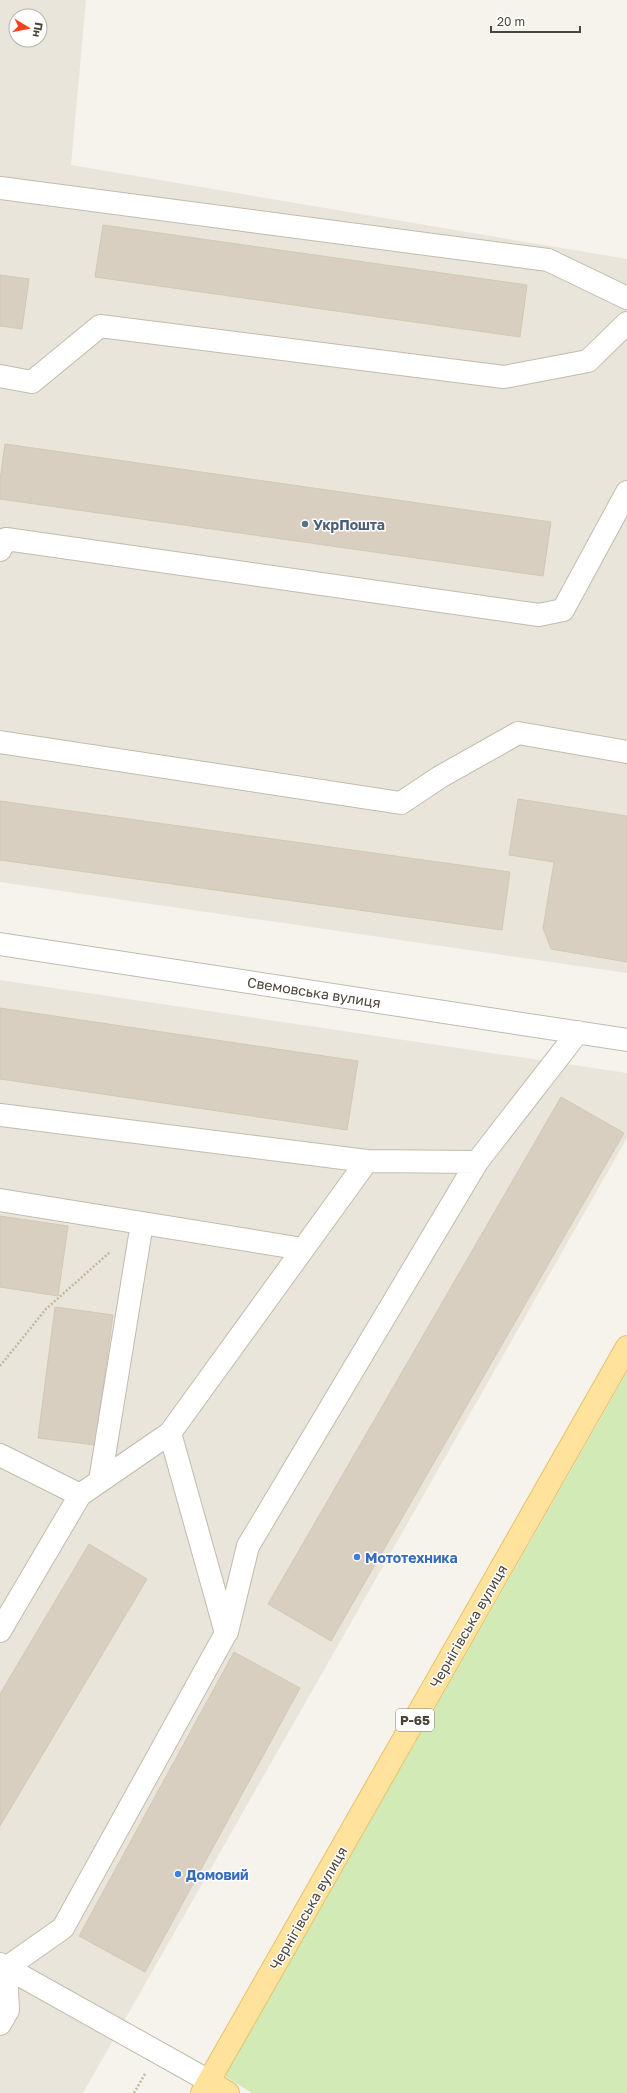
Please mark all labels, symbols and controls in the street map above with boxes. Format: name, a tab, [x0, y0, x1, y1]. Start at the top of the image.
north arrow	[8, 8, 48, 48]
scale bar	[491, 8, 580, 34]
text: 20 m	[497, 14, 525, 29]
text: Пн	[31, 21, 46, 39]
place label: УкрПошта	[313, 516, 385, 533]
marker: УкрПошта	[300, 519, 310, 529]
street label: Свемовська вулиця	[246, 973, 382, 1011]
place label: Мототехника	[365, 1549, 458, 1566]
marker: Мототехника	[352, 1552, 362, 1562]
street label: Чернігівська вулиця	[426, 1561, 510, 1691]
road number: Р-65	[396, 1709, 434, 1731]
street label: Чернігівська вулиця	[266, 1843, 350, 1973]
place label: Домовий	[186, 1866, 249, 1883]
marker: Домовий	[173, 1869, 183, 1879]

